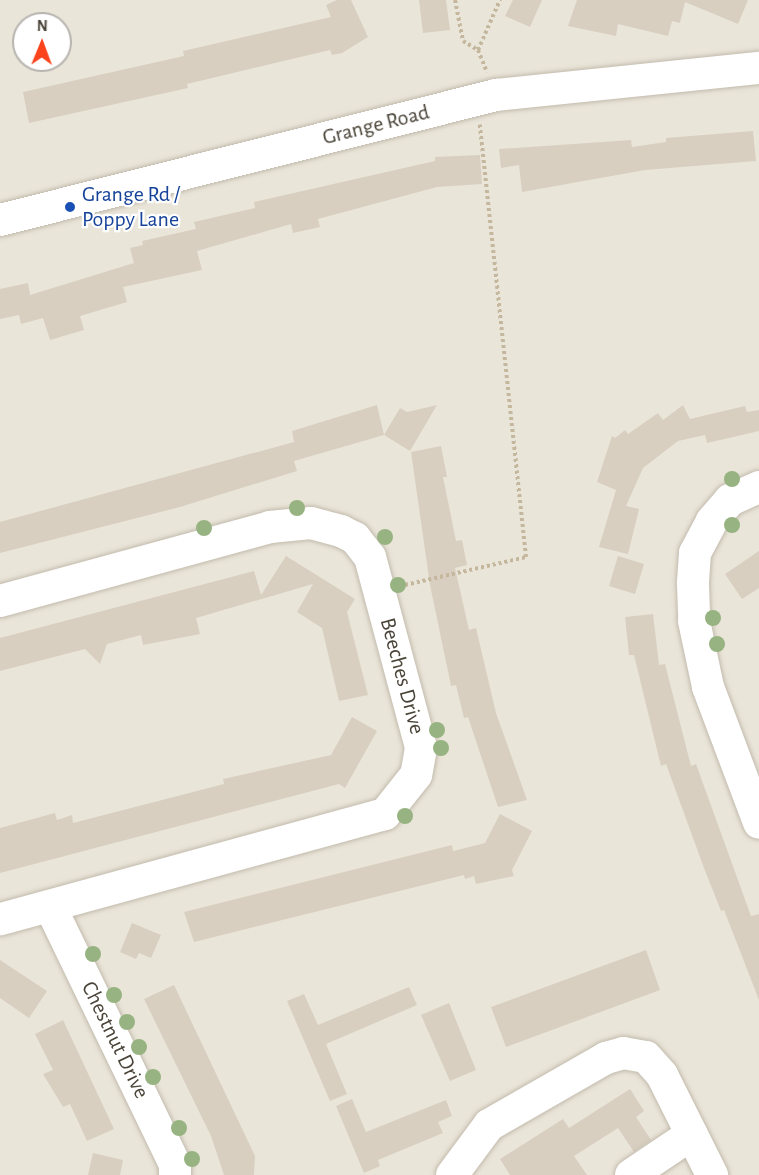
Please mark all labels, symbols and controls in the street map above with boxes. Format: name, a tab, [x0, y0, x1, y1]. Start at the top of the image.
north arrow	[12, 12, 72, 72]
text: N	[37, 18, 48, 34]
street label: Grange Road	[320, 99, 432, 151]
place label: Grange Rd / Poppy Lane	[82, 181, 180, 232]
marker: Grange Rd / Poppy Lane	[63, 200, 77, 214]
street label: Beeches Drive	[374, 615, 430, 737]
street label: Chestnut Drive	[75, 977, 155, 1103]

